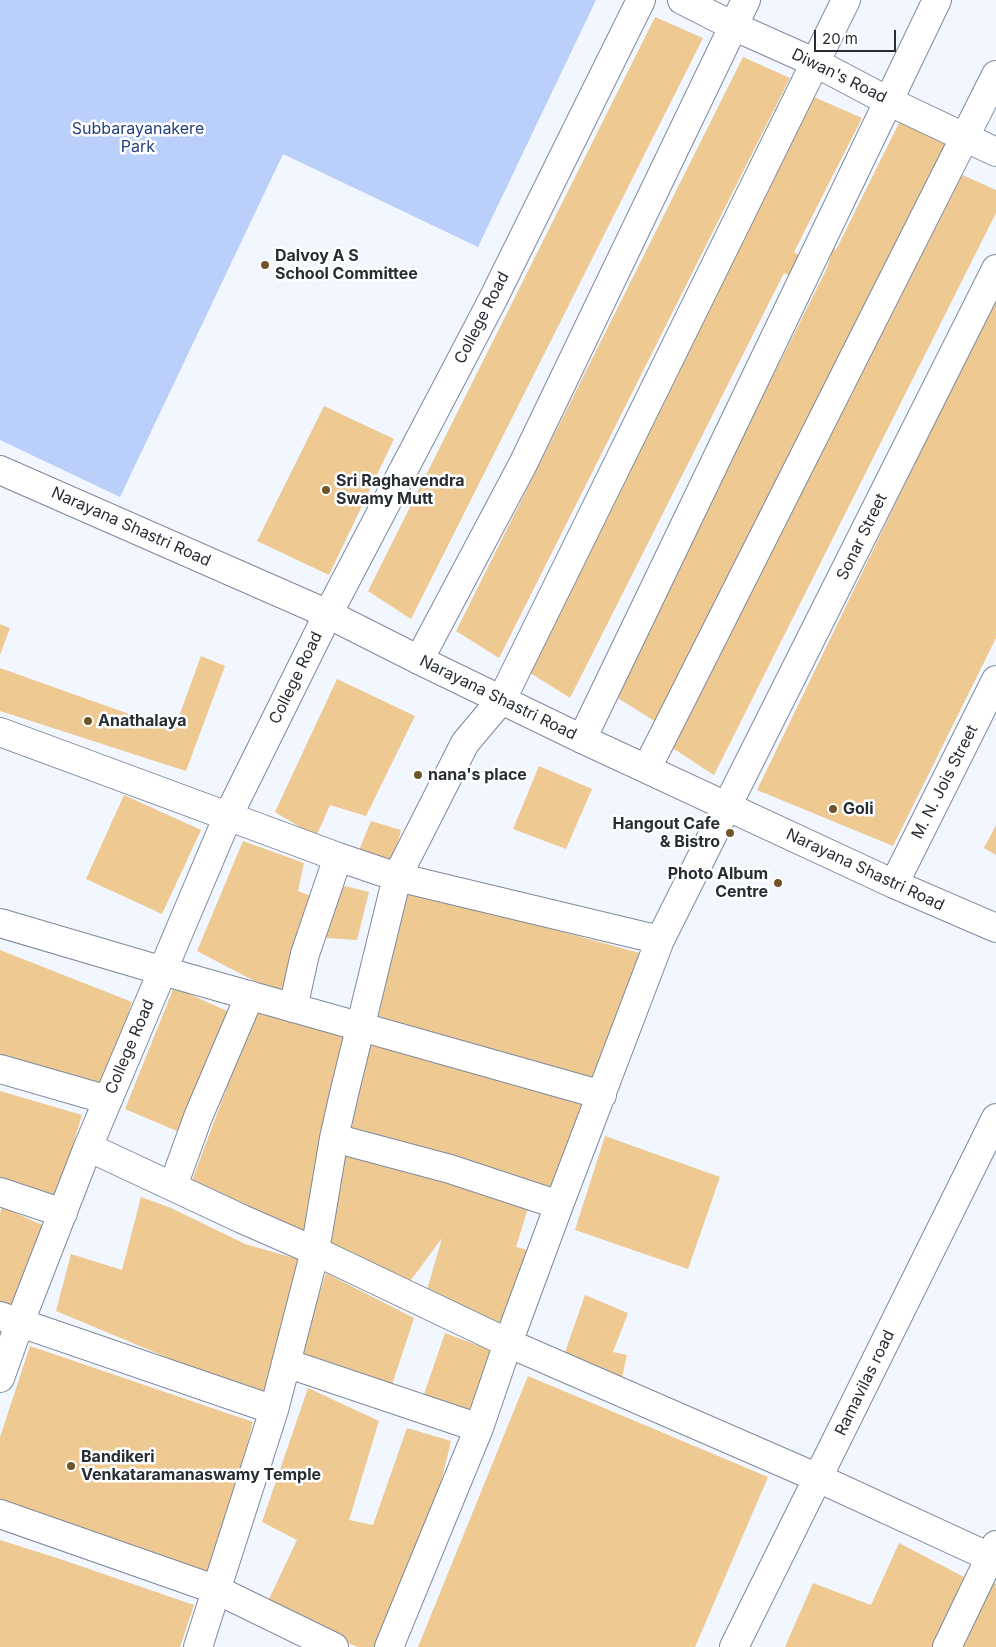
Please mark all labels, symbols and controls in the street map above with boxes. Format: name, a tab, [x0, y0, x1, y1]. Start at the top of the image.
scale bar	[816, 20, 898, 52]
text: 20 m	[822, 29, 858, 48]
street label: Diwan's Road	[788, 45, 890, 107]
park label: Subbarayanakere Park	[72, 119, 204, 157]
place label: Dalvoy A S School Committee	[275, 246, 418, 284]
marker: Dalvoy A S School Committee	[259, 259, 271, 271]
street label: College Road	[451, 269, 513, 367]
place label: Sri Raghavendra Swamy Mutt	[336, 471, 465, 509]
street label: Narayana Shastri Road	[48, 483, 214, 571]
marker: Sri Raghavendra Swamy Mutt	[320, 484, 332, 496]
street label: Sonar Street	[833, 491, 891, 583]
street label: College Road	[265, 629, 327, 727]
street label: Narayana Shastri Road	[416, 652, 580, 744]
place label: Anathalaya	[98, 711, 186, 731]
marker: Anathalaya	[82, 715, 94, 727]
street label: M. N. Jois Street	[908, 722, 982, 842]
place label: nana's place	[428, 765, 527, 785]
marker: nana's place	[412, 769, 424, 781]
place label: Goli	[843, 799, 873, 819]
marker: Goli	[827, 803, 839, 815]
place label: Hangout Cafe & Bistro	[613, 814, 720, 852]
street label: Narayana Shastri Road	[783, 825, 947, 915]
marker: Hangout Cafe & Bistro	[724, 827, 736, 839]
place label: Photo Album Centre	[668, 864, 768, 902]
marker: Photo Album Centre	[772, 877, 784, 889]
street label: College Road	[102, 997, 158, 1097]
street label: Ramavilas road	[831, 1327, 899, 1439]
place label: Bandikeri Venkataramanaswamy Temple	[81, 1447, 321, 1485]
marker: Bandikeri Venkataramanaswamy Temple	[65, 1460, 77, 1472]

